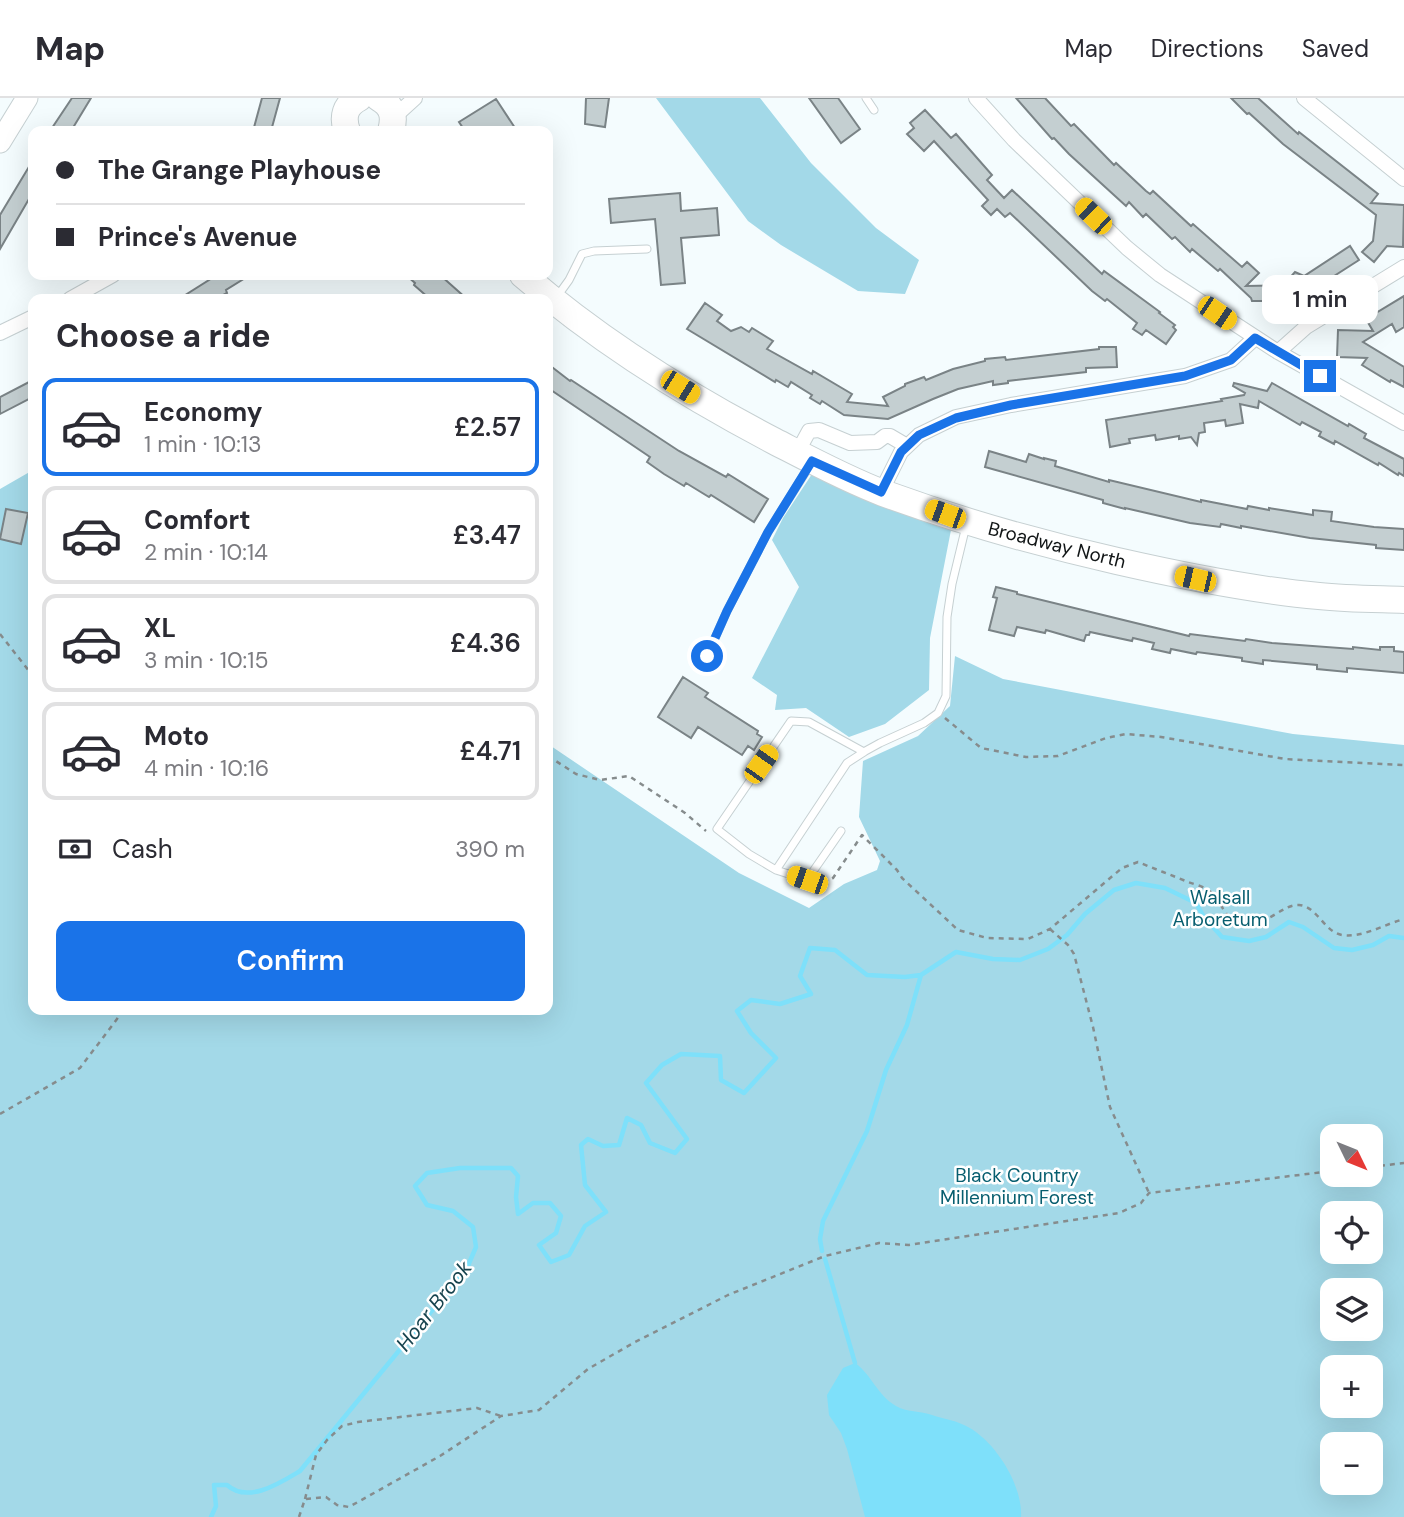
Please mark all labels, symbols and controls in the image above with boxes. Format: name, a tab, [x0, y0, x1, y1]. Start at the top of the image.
text: Map	[35, 27, 105, 70]
text: Map	[1065, 33, 1113, 64]
text: Directions	[1151, 33, 1264, 64]
text: Saved	[1302, 33, 1369, 64]
text: The Grange Playhouse	[98, 153, 381, 187]
car	[1071, 194, 1116, 238]
text: Prince's Avenue	[98, 220, 297, 254]
callout: 1 min	[1262, 274, 1378, 324]
text: 1 min	[1293, 284, 1347, 314]
car	[1194, 293, 1241, 333]
text: Choose a ride	[56, 315, 271, 357]
route end	[1304, 360, 1336, 392]
car	[657, 367, 704, 407]
text: Economy	[144, 395, 262, 429]
icon: car	[60, 396, 123, 459]
text: £2.57	[454, 410, 521, 444]
text: 1 min · 10:13	[144, 429, 262, 459]
car	[922, 497, 969, 531]
text: Comfort	[144, 503, 250, 537]
icon: car	[60, 504, 123, 567]
street label: Broadway North	[985, 516, 1129, 574]
text: £3.47	[453, 518, 521, 552]
text: 2 min · 10:14	[144, 537, 268, 567]
car	[1173, 564, 1218, 594]
text: XL	[144, 611, 176, 645]
icon: car	[60, 612, 123, 675]
text: £4.36	[450, 626, 521, 660]
route start	[691, 640, 723, 672]
text: 3 min · 10:15	[144, 645, 268, 675]
text: Moto	[144, 719, 209, 753]
icon: car	[60, 720, 123, 783]
text: £4.71	[460, 734, 521, 768]
car	[741, 741, 782, 787]
text: 4 min · 10:16	[144, 753, 269, 783]
icon: cash	[56, 830, 94, 868]
text: Cash	[112, 832, 173, 866]
text: 390 m	[455, 834, 525, 864]
car	[784, 863, 831, 897]
park label: Walsall Arboretum	[1172, 885, 1268, 932]
button: Confirm	[56, 921, 525, 1001]
north arrow	[1320, 1124, 1382, 1186]
map controls	[1320, 1124, 1383, 1495]
park label: Black Country Millennium Forest	[940, 1163, 1094, 1210]
button: locate	[1320, 1201, 1383, 1264]
water label: Hoar Brook	[390, 1255, 478, 1357]
button: layers	[1320, 1278, 1383, 1341]
button: +	[1320, 1355, 1383, 1418]
button: −	[1320, 1432, 1383, 1495]

